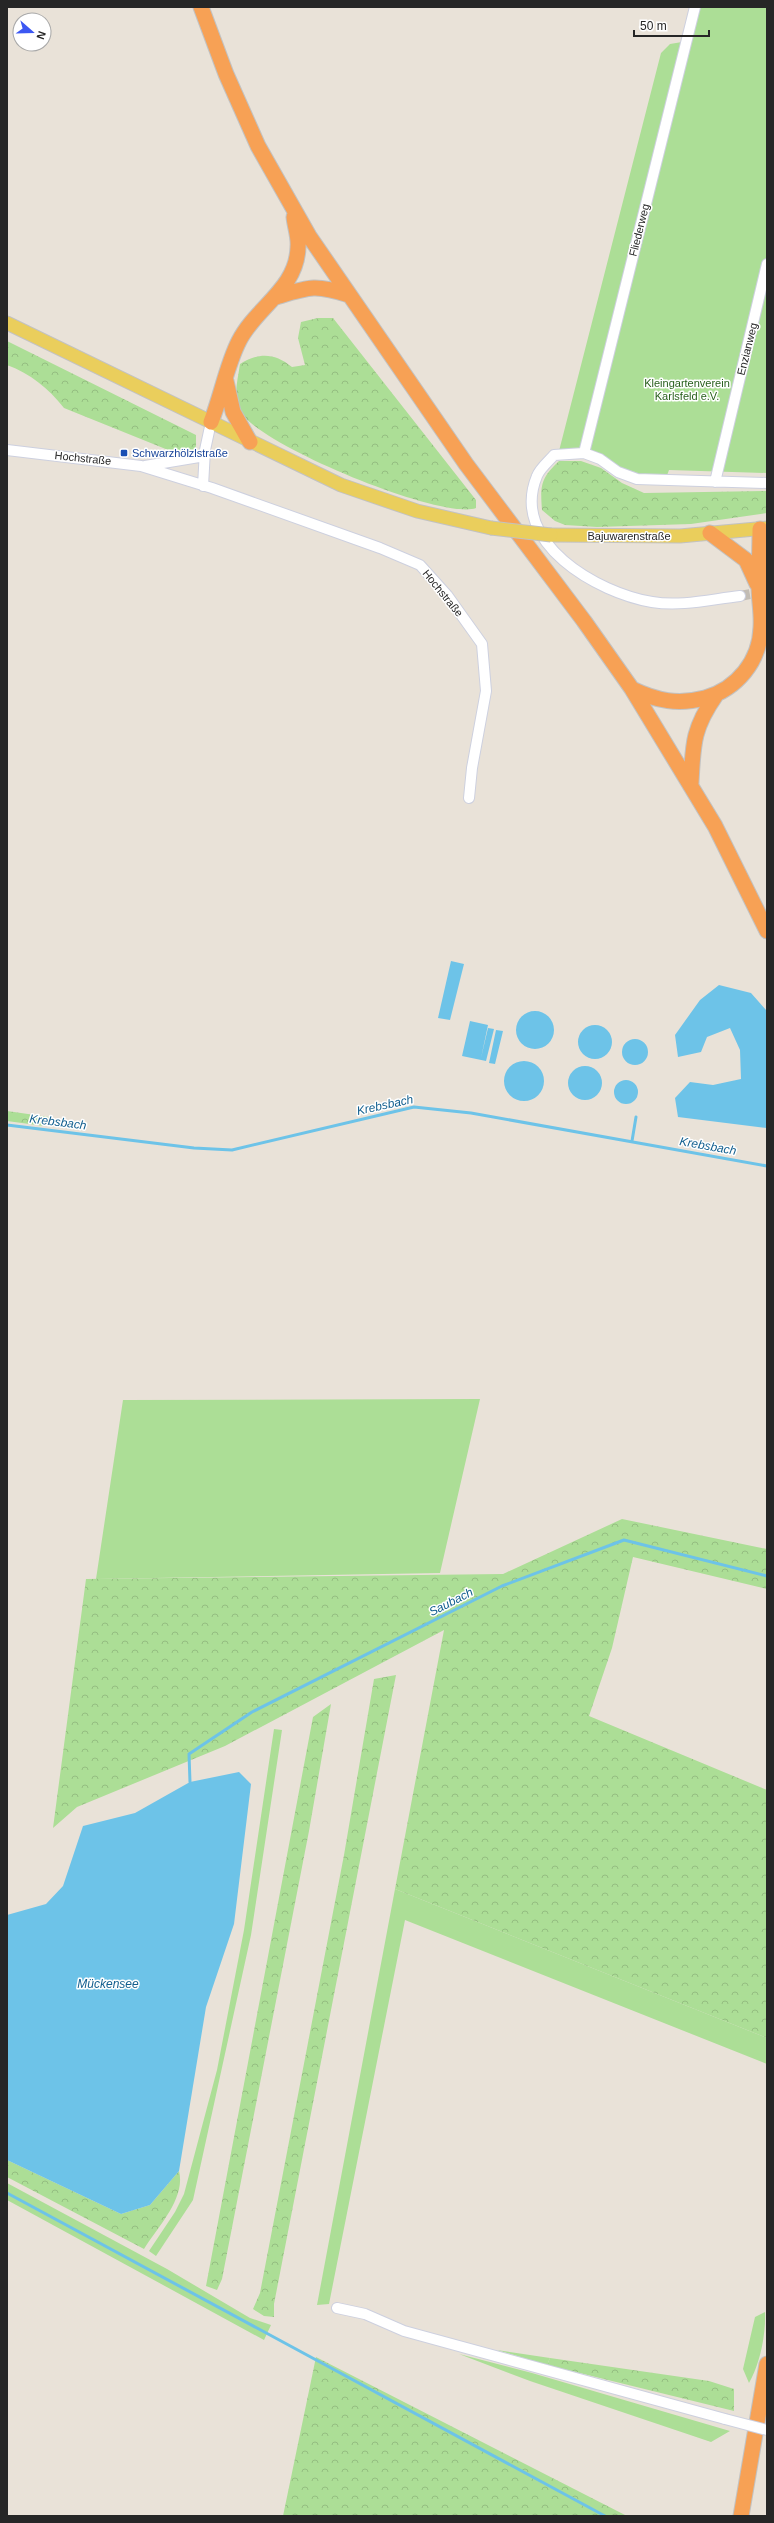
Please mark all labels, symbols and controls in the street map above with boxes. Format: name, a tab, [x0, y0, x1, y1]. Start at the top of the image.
north arrow	[12, 12, 52, 52]
scale bar	[634, 12, 709, 38]
text: 50 m	[640, 19, 667, 33]
text: N	[34, 30, 48, 41]
street label: Fliederweg	[627, 202, 651, 258]
street label: Enzianweg	[735, 321, 759, 377]
park label: Kleingartenverein Karlsfeld e.V.	[644, 377, 730, 402]
place label: Schwarzhölzlstraße	[132, 447, 228, 459]
marker: Schwarzhölzlstraße	[119, 448, 129, 458]
street label: Hochstraße	[54, 449, 112, 467]
street label: Bajuwarenstraße	[587, 530, 671, 542]
street label: Hochstraße	[420, 567, 466, 619]
water label: Krebsbach	[355, 1092, 415, 1118]
water label: Krebsbach	[29, 1112, 88, 1132]
water label: Krebsbach	[679, 1134, 738, 1158]
water label: Saubach	[427, 1585, 476, 1619]
water label: Mückensee	[77, 1977, 139, 1991]

